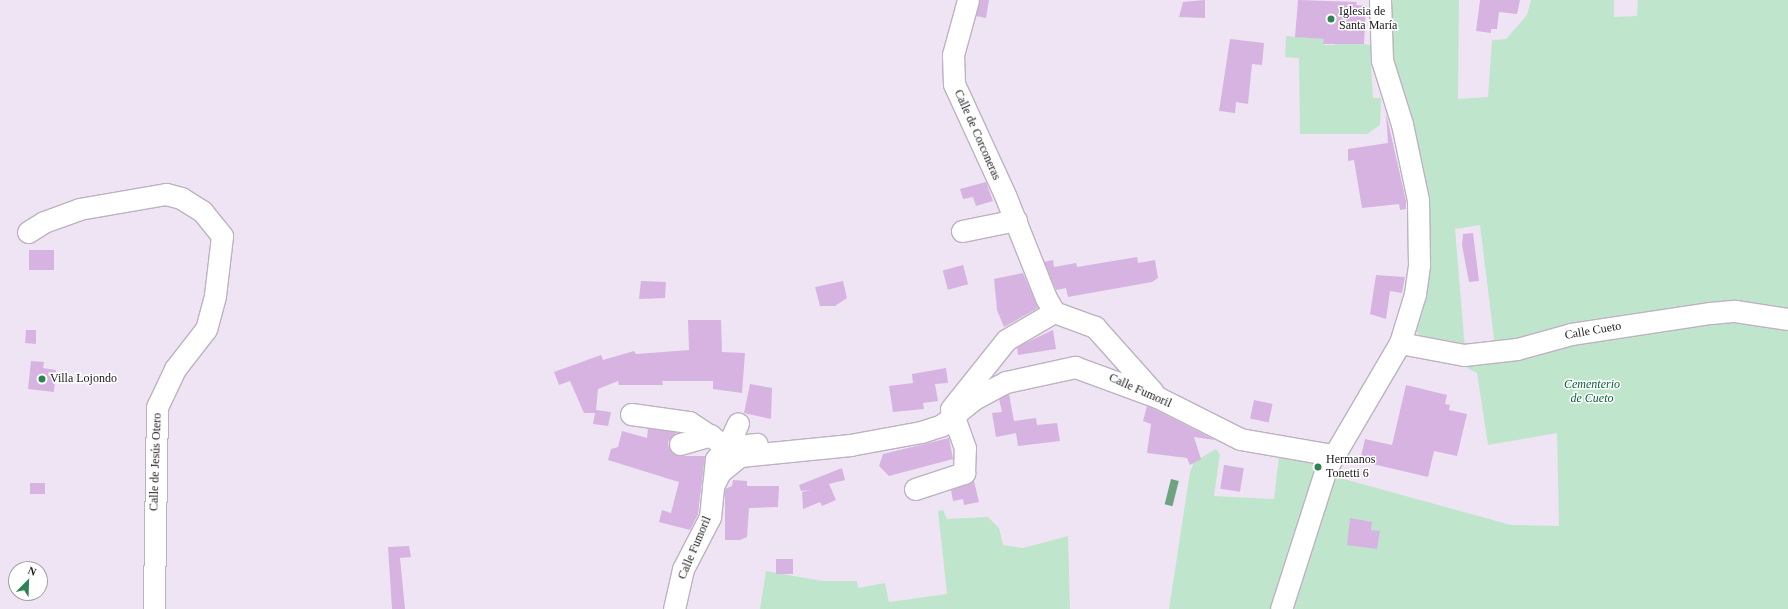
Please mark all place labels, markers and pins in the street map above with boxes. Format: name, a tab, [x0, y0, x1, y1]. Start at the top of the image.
place label: Iglesia de Santa María	[1339, 5, 1397, 33]
marker: Iglesia de Santa María	[1326, 14, 1336, 24]
place label: Villa Lojondo	[50, 372, 117, 386]
marker: Villa Lojondo	[37, 374, 47, 384]
place label: Hermanos Tonetti 6	[1326, 453, 1375, 481]
marker: Hermanos Tonetti 6	[1313, 462, 1323, 472]

